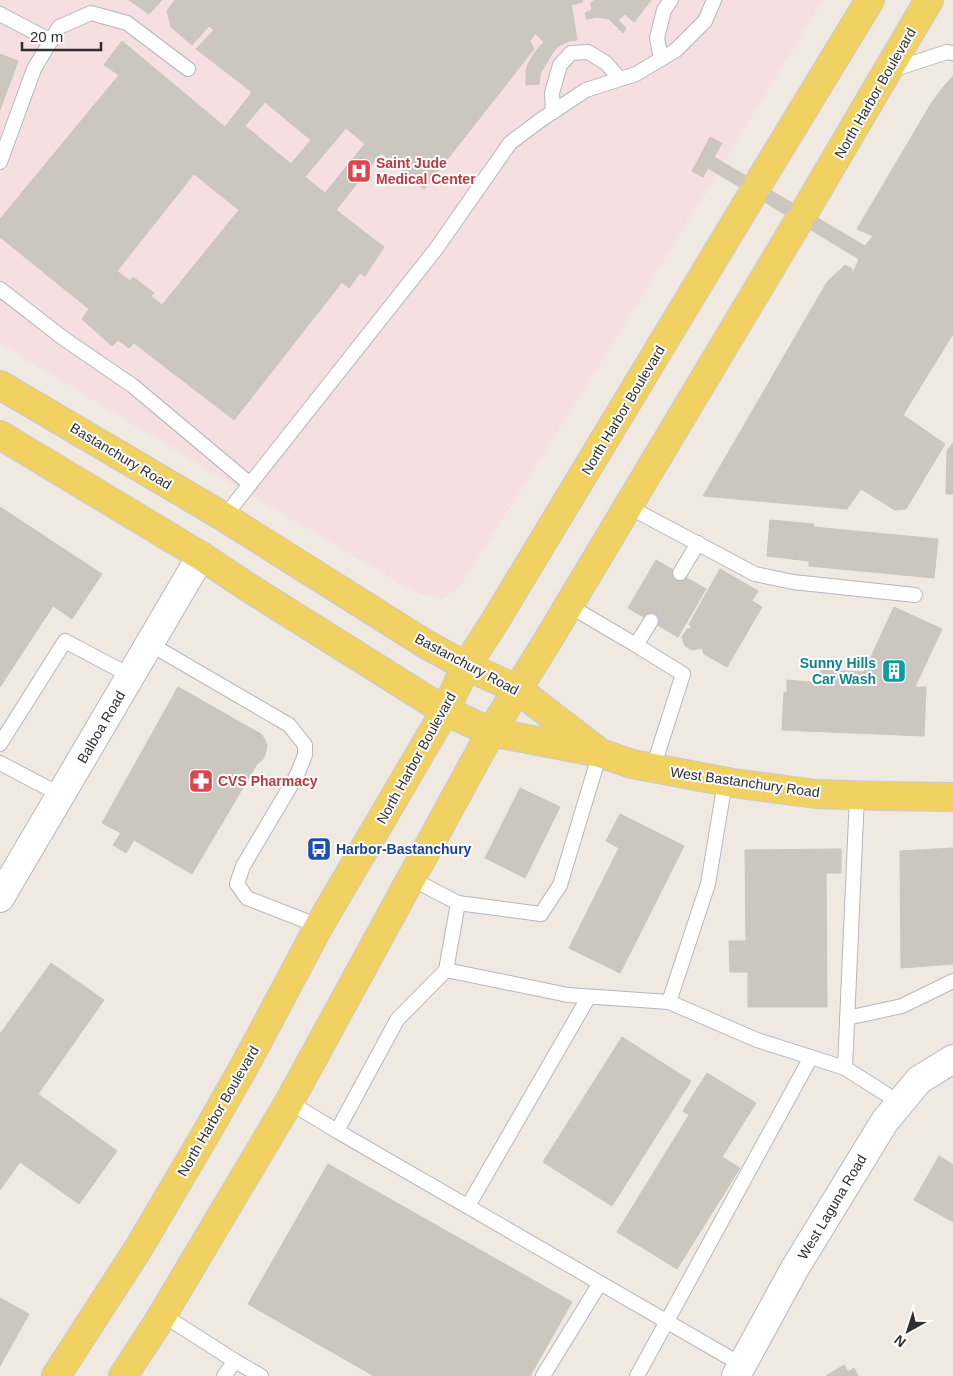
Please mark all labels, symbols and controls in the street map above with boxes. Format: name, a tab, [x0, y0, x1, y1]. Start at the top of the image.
scale bar	[22, 20, 101, 52]
street label: North Harbor Boulevard	[831, 25, 919, 161]
text: 20 m	[30, 28, 63, 45]
place label: Saint Jude Medical Center	[376, 155, 476, 187]
hospital icon: Saint Jude Medical Center	[346, 158, 372, 184]
street label: North Harbor Boulevard	[578, 343, 668, 477]
street label: Bastanchury Road	[68, 419, 174, 493]
street label: Bastanchury Road	[412, 630, 522, 698]
place label: Sunny Hills Car Wash	[800, 655, 876, 687]
building icon: Sunny Hills Car Wash	[881, 658, 907, 684]
street label: Balboa Road	[74, 688, 128, 766]
street label: North Harbor Boulevard	[373, 689, 459, 827]
street label: West Bastanchury Road	[669, 764, 821, 800]
pharmacy icon: CVS Pharmacy	[188, 768, 214, 794]
place label: CVS Pharmacy	[218, 773, 318, 789]
bus stop icon: Harbor-Bastanchury	[306, 836, 332, 862]
place label: Harbor-Bastanchury	[336, 841, 472, 857]
street label: North Harbor Boulevard	[174, 1043, 262, 1179]
street label: West Laguna Road	[794, 1152, 870, 1262]
north arrow	[883, 1306, 933, 1356]
text: N	[891, 1332, 909, 1351]

